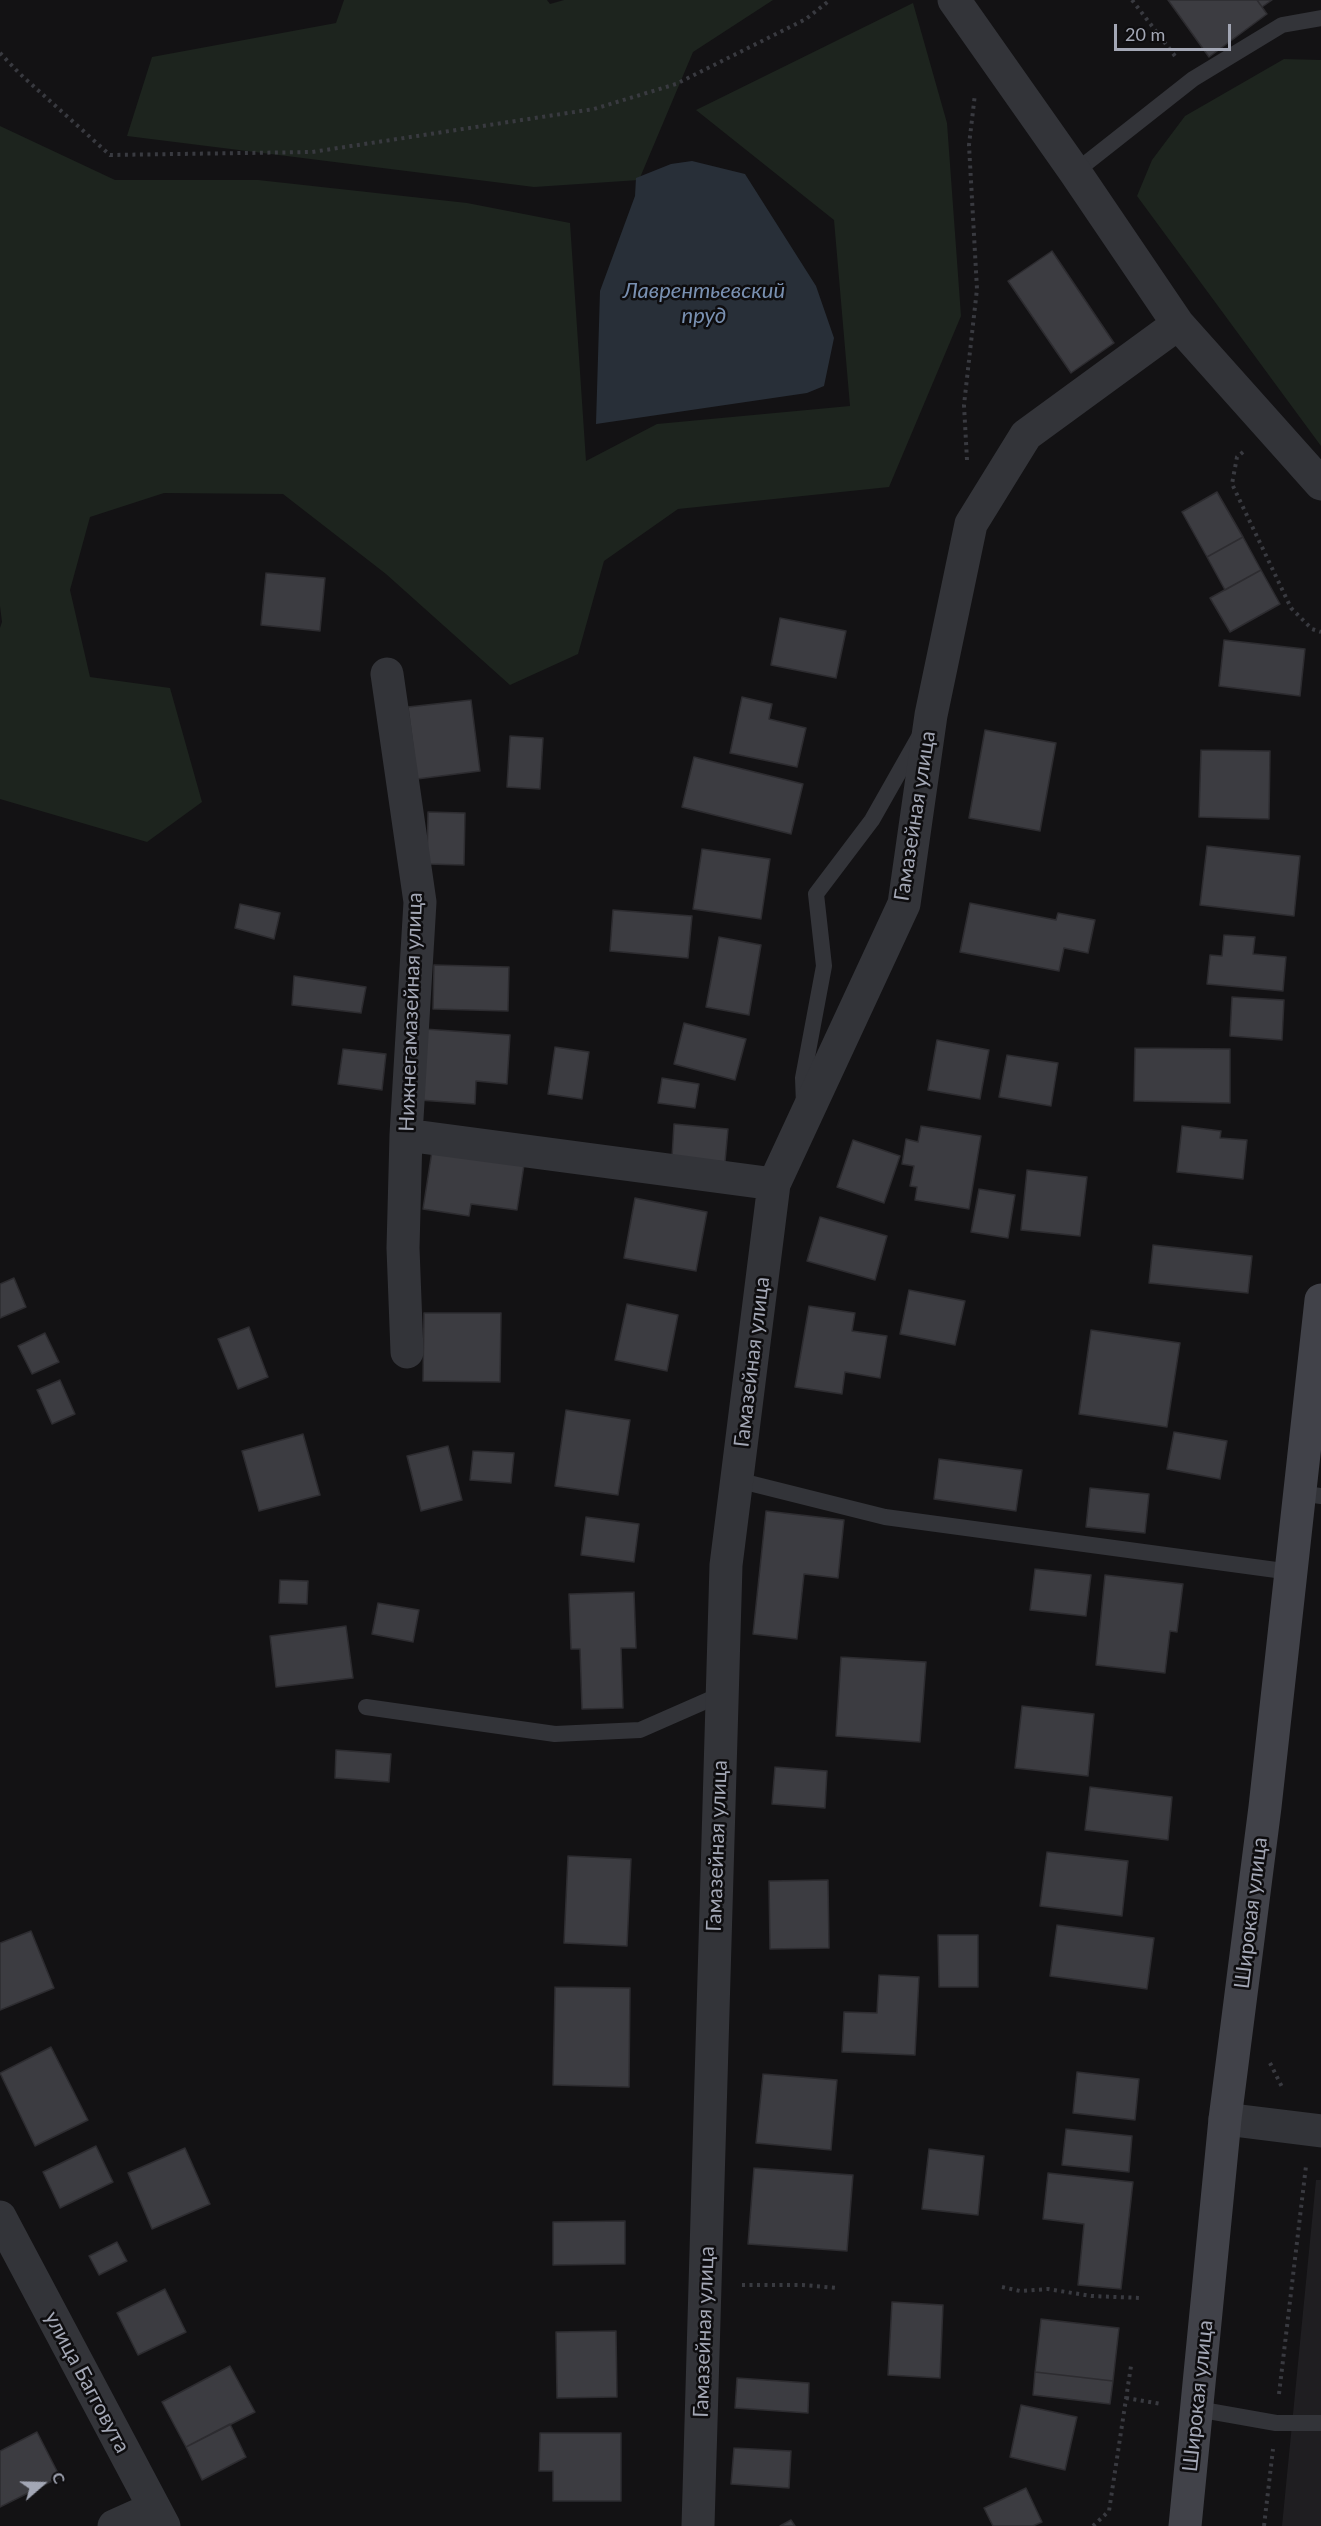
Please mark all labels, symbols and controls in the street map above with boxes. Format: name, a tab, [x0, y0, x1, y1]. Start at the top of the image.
scale bar	[1117, 12, 1234, 50]
text: 20 m	[1125, 23, 1165, 45]
water label: Лаврентьевский пруд	[623, 278, 785, 330]
street label: Гамазейная улица	[889, 729, 941, 903]
street label: Нижнегамазейная улица	[394, 892, 428, 1132]
street label: Гамазейная улица	[729, 1275, 775, 1449]
street label: Гамазейная улица	[701, 1760, 733, 1932]
street label: Широкая улица	[1229, 1836, 1273, 1990]
street label: Гамазейная улица	[688, 2246, 720, 2418]
street label: улица Багговута	[39, 2307, 135, 2457]
street label: Широкая улица	[1177, 2319, 1219, 2473]
north arrow	[12, 2454, 72, 2514]
text: С	[49, 2469, 70, 2486]

